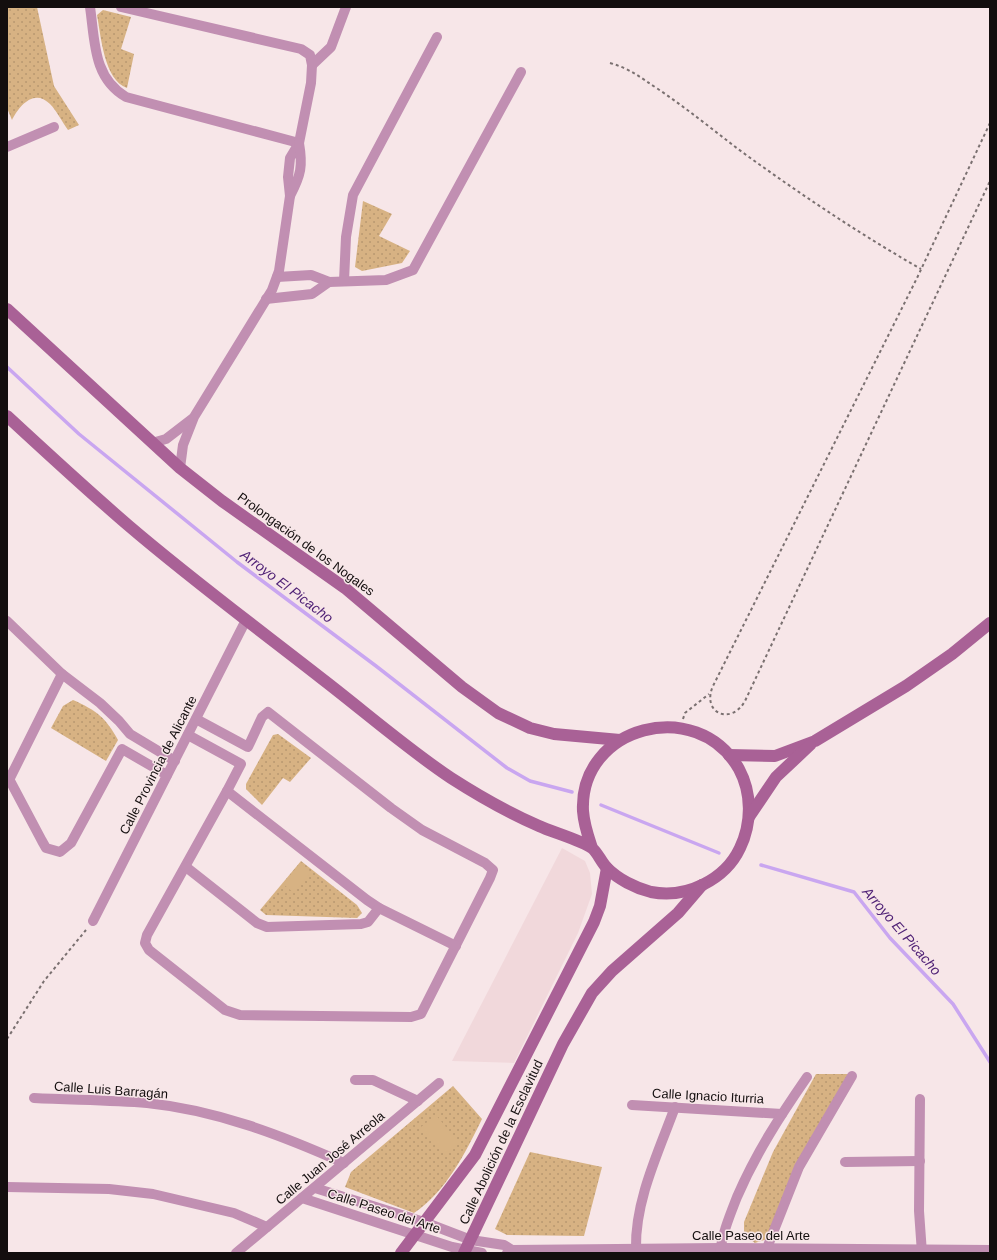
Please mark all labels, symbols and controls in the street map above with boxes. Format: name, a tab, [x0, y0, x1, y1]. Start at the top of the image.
street label: Prolongación de los Nogales	[235, 489, 378, 599]
water label: Arroyo El Picacho	[237, 546, 336, 626]
street label: Calle Provincia de Alicante	[116, 693, 200, 837]
water label: Arroyo El Picacho	[859, 883, 945, 978]
street label: Calle Abolición de la Esclavitud	[456, 1057, 546, 1227]
street label: Calle Luis Barragán	[54, 1079, 168, 1101]
street label: Calle Ignacio Iturria	[652, 1086, 765, 1106]
street label: Calle Juan José Arreola	[273, 1108, 388, 1208]
street label: Calle Paseo del Arte	[326, 1186, 442, 1236]
street label: Calle Paseo del Arte	[692, 1228, 810, 1243]

